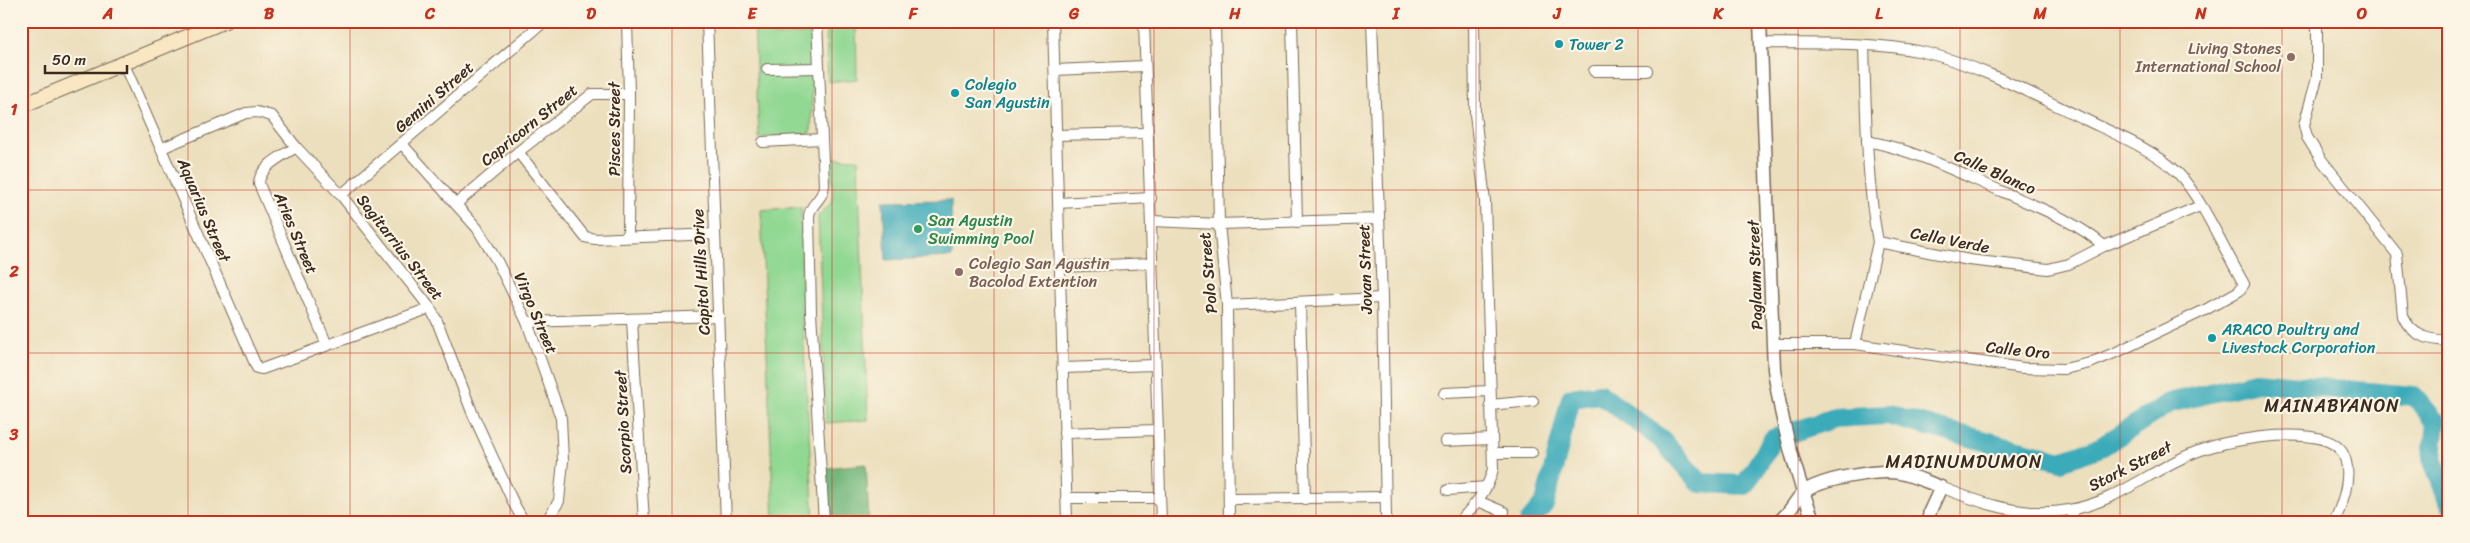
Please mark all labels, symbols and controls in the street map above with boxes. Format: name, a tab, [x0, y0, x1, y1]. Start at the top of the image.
text: A	[102, 0, 113, 28]
text: B	[264, 0, 275, 28]
text: C	[424, 0, 436, 28]
text: D	[586, 0, 596, 28]
text: E	[748, 0, 758, 28]
text: F	[908, 0, 919, 28]
text: G	[1068, 0, 1080, 28]
text: H	[1228, 0, 1241, 28]
text: I	[1392, 0, 1401, 28]
text: J	[1552, 0, 1562, 28]
text: K	[1712, 0, 1724, 28]
text: L	[1875, 0, 1883, 28]
text: M	[2032, 0, 2047, 28]
text: N	[2194, 0, 2207, 28]
text: O	[2356, 0, 2368, 28]
place label: Tower 2	[1569, 30, 1624, 59]
place label: Living Stones International School	[2135, 34, 2281, 81]
marker: Tower 2	[1553, 38, 1565, 50]
scale bar	[45, 42, 128, 74]
text: 50 m	[52, 47, 87, 73]
marker: Living Stones International School	[2285, 51, 2297, 63]
street label: Gemini Street	[387, 54, 481, 140]
place label: Colegio San Agustin	[965, 70, 1050, 117]
street label: Capricorn Street	[474, 76, 584, 174]
street label: Pisces Street	[600, 81, 629, 176]
marker: Colegio San Agustin	[949, 87, 961, 99]
text: 1	[11, 95, 18, 124]
street label: Calle Blanco	[1949, 141, 2041, 203]
street label: Aquarius Street	[169, 152, 239, 267]
street label: Aries Street	[265, 186, 326, 279]
street label: Sagitarrius Street	[349, 187, 451, 307]
place label: San Agustin Swimming Pool	[928, 206, 1034, 253]
street label: Capitol Hills Drive	[683, 208, 719, 336]
street label: Cella Verde	[1908, 218, 1992, 262]
street label: Paglaum Street	[1739, 219, 1771, 330]
marker: San Agustin Swimming Pool	[912, 223, 924, 235]
street label: Jovan Street	[1349, 224, 1381, 315]
street label: Polo Street	[1190, 231, 1226, 315]
place label: Colegio San Agustin Bacolod Extention	[969, 249, 1110, 296]
text: 2	[8, 257, 19, 286]
marker: Colegio San Agustin Bacolod Extention	[953, 266, 965, 278]
street label: Virgo Street	[506, 267, 566, 359]
place label: ARACO Poultry and Livestock Corporation	[2221, 315, 2376, 362]
street label: Calle Oro	[1984, 332, 2052, 368]
marker: ARACO Poultry and Livestock Corporation	[2206, 332, 2218, 344]
street label: Scorpio Street	[606, 369, 640, 475]
district label: MAINABYANON	[2264, 390, 2400, 422]
text: 3	[9, 420, 19, 449]
street label: Stork Street	[2083, 432, 2178, 500]
district label: MADINUMDUMON	[1886, 446, 2042, 478]

